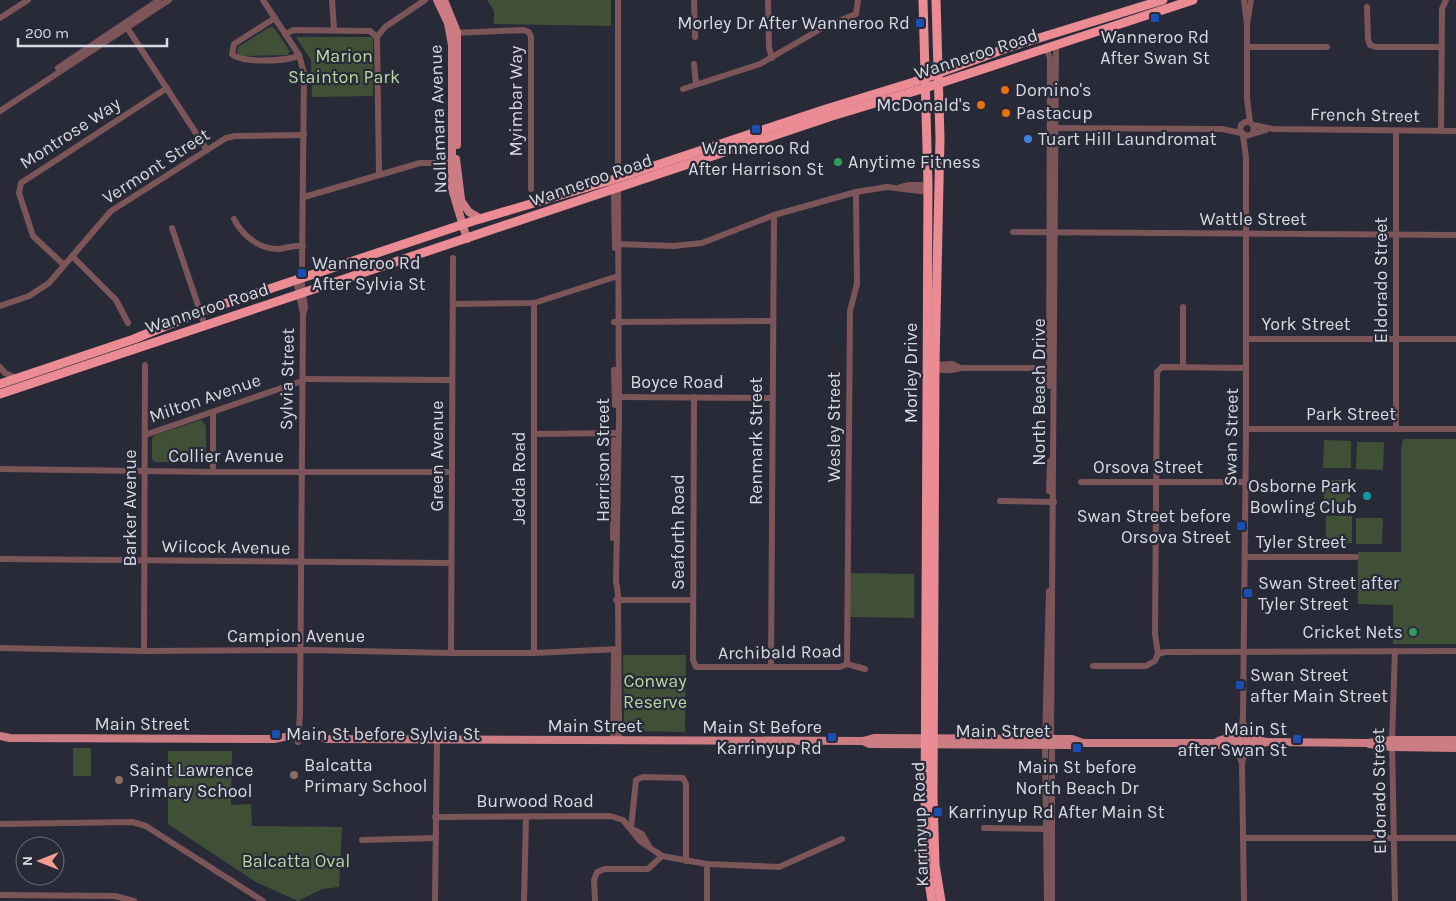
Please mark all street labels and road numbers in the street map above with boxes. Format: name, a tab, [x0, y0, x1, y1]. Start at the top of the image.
street label: Wanneroo Road	[912, 24, 1040, 84]
street label: Nollamara Avenue	[424, 44, 452, 194]
street label: Myimbar Way	[505, 45, 527, 157]
street label: Montrose Way	[15, 92, 125, 174]
street label: French Street	[1310, 103, 1420, 127]
street label: Vermont Street	[98, 123, 214, 209]
street label: Wanneroo Road	[527, 149, 655, 211]
street label: Wattle Street	[1200, 208, 1307, 230]
street label: Eldorado Street	[1370, 217, 1392, 343]
street label: Wanneroo Road	[143, 278, 271, 338]
street label: York Street	[1262, 313, 1351, 335]
street label: North Beach Drive	[1028, 318, 1050, 466]
street label: Morley Drive	[900, 323, 922, 423]
street label: Sylvia Street	[275, 327, 299, 430]
street label: Milton Avenue	[146, 369, 264, 427]
street label: Boyce Road	[630, 371, 724, 393]
street label: Wesley Street	[823, 371, 845, 482]
street label: Renmark Street	[745, 377, 767, 505]
street label: Swan Street	[1219, 387, 1243, 486]
street label: Harrison Street	[592, 398, 614, 522]
street label: Green Avenue	[426, 401, 448, 511]
street label: Park Street	[1306, 403, 1396, 425]
street label: Jedda Road	[508, 431, 530, 525]
street label: Collier Avenue	[168, 445, 284, 467]
street label: Barker Avenue	[119, 449, 141, 567]
street label: Orsova Street	[1093, 456, 1203, 478]
street label: Seaforth Road	[667, 474, 689, 590]
street label: Tyler Street	[1256, 531, 1346, 553]
street label: Wilcock Avenue	[162, 535, 290, 559]
street label: Campion Avenue	[227, 625, 365, 647]
street label: Archibald Road	[718, 640, 842, 664]
street label: Main Street	[94, 713, 190, 735]
street label: Main Street	[547, 715, 643, 737]
street label: Main Street	[955, 720, 1051, 742]
street label: Eldorado Street	[1367, 727, 1391, 854]
street label: Karrinyup Road	[907, 761, 933, 887]
street label: Burwood Road	[476, 790, 594, 812]

